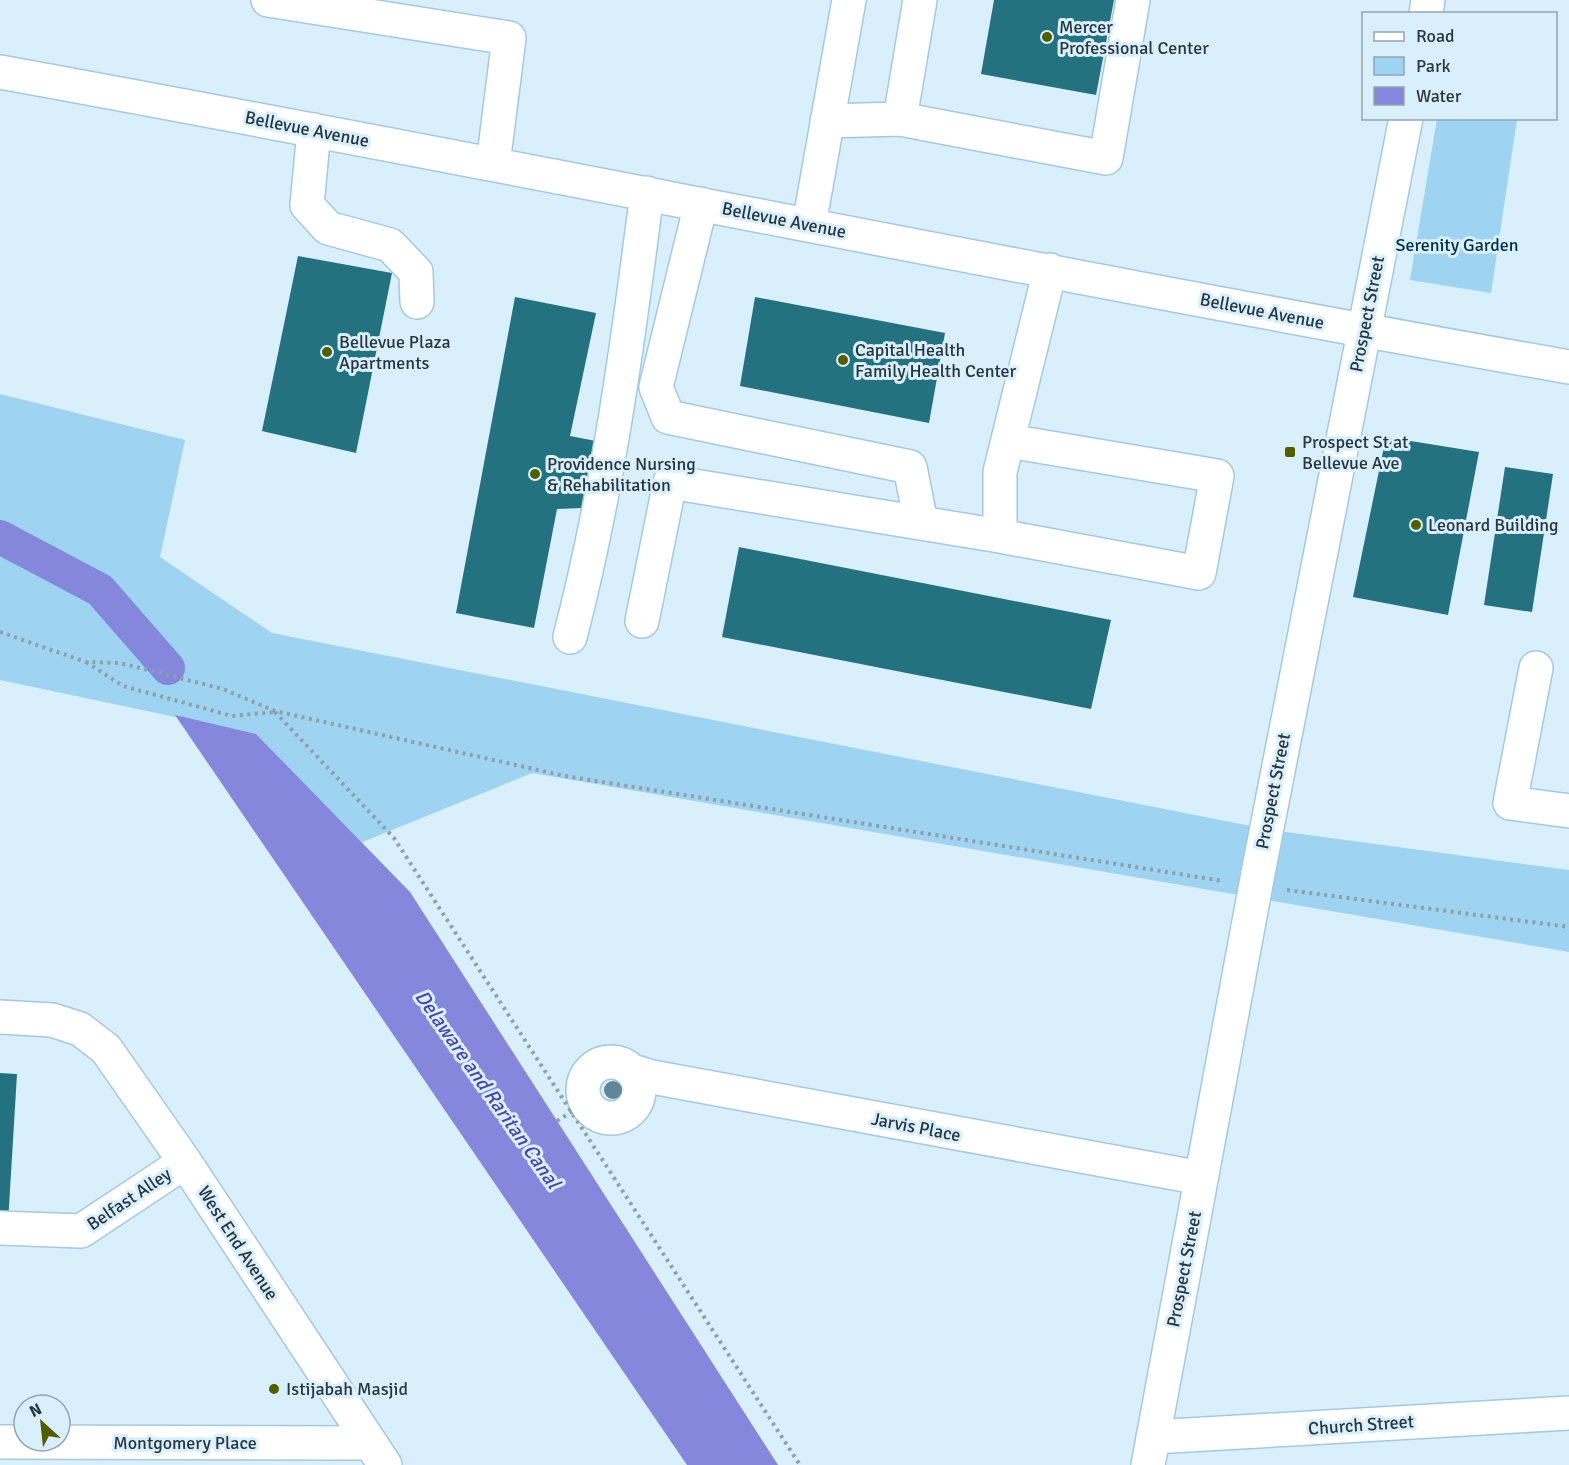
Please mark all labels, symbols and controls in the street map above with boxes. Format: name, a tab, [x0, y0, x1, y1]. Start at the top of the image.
legend	[1362, 12, 1557, 120]
place label: Mercer Professional Center	[1059, 16, 1209, 59]
text: Road	[1416, 25, 1455, 47]
marker: Mercer Professional Center	[1040, 30, 1054, 44]
text: Park	[1416, 55, 1451, 77]
text: Water	[1416, 85, 1462, 107]
street label: Bellevue Avenue	[243, 106, 371, 152]
street label: Bellevue Avenue	[720, 197, 848, 243]
park label: Serenity Garden	[1395, 234, 1519, 256]
street label: Prospect Street	[1345, 254, 1389, 374]
street label: Bellevue Avenue	[1198, 288, 1326, 334]
place label: Bellevue Plaza Apartments	[339, 331, 451, 374]
place label: Capital Health Family Health Center	[855, 339, 1017, 382]
marker: Bellevue Plaza Apartments	[320, 345, 334, 359]
marker: Capital Health Family Health Center	[836, 353, 850, 367]
place label: Prospect St at Bellevue Ave	[1302, 431, 1408, 474]
marker: Prospect St at Bellevue Ave	[1283, 445, 1297, 459]
place label: Providence Nursing & Rehabilitation	[547, 453, 696, 496]
marker: Providence Nursing & Rehabilitation	[528, 467, 542, 481]
place label: Leonard Building	[1428, 514, 1559, 536]
marker: Leonard Building	[1409, 518, 1423, 532]
street label: Prospect Street	[1251, 731, 1295, 851]
water label: Delaware and Raritan Canal	[409, 985, 567, 1195]
street label: Jarvis Place	[869, 1108, 963, 1146]
street label: Belfast Alley	[83, 1163, 176, 1235]
street label: West End Avenue	[193, 1182, 283, 1304]
street label: Prospect Street	[1162, 1209, 1206, 1329]
place label: Istijabah Masjid	[286, 1378, 408, 1400]
marker: Istijabah Masjid	[267, 1382, 281, 1396]
north arrow	[12, 1393, 72, 1453]
text: N	[26, 1399, 45, 1422]
street label: Church Street	[1307, 1410, 1415, 1440]
street label: Montgomery Place	[113, 1432, 257, 1454]

